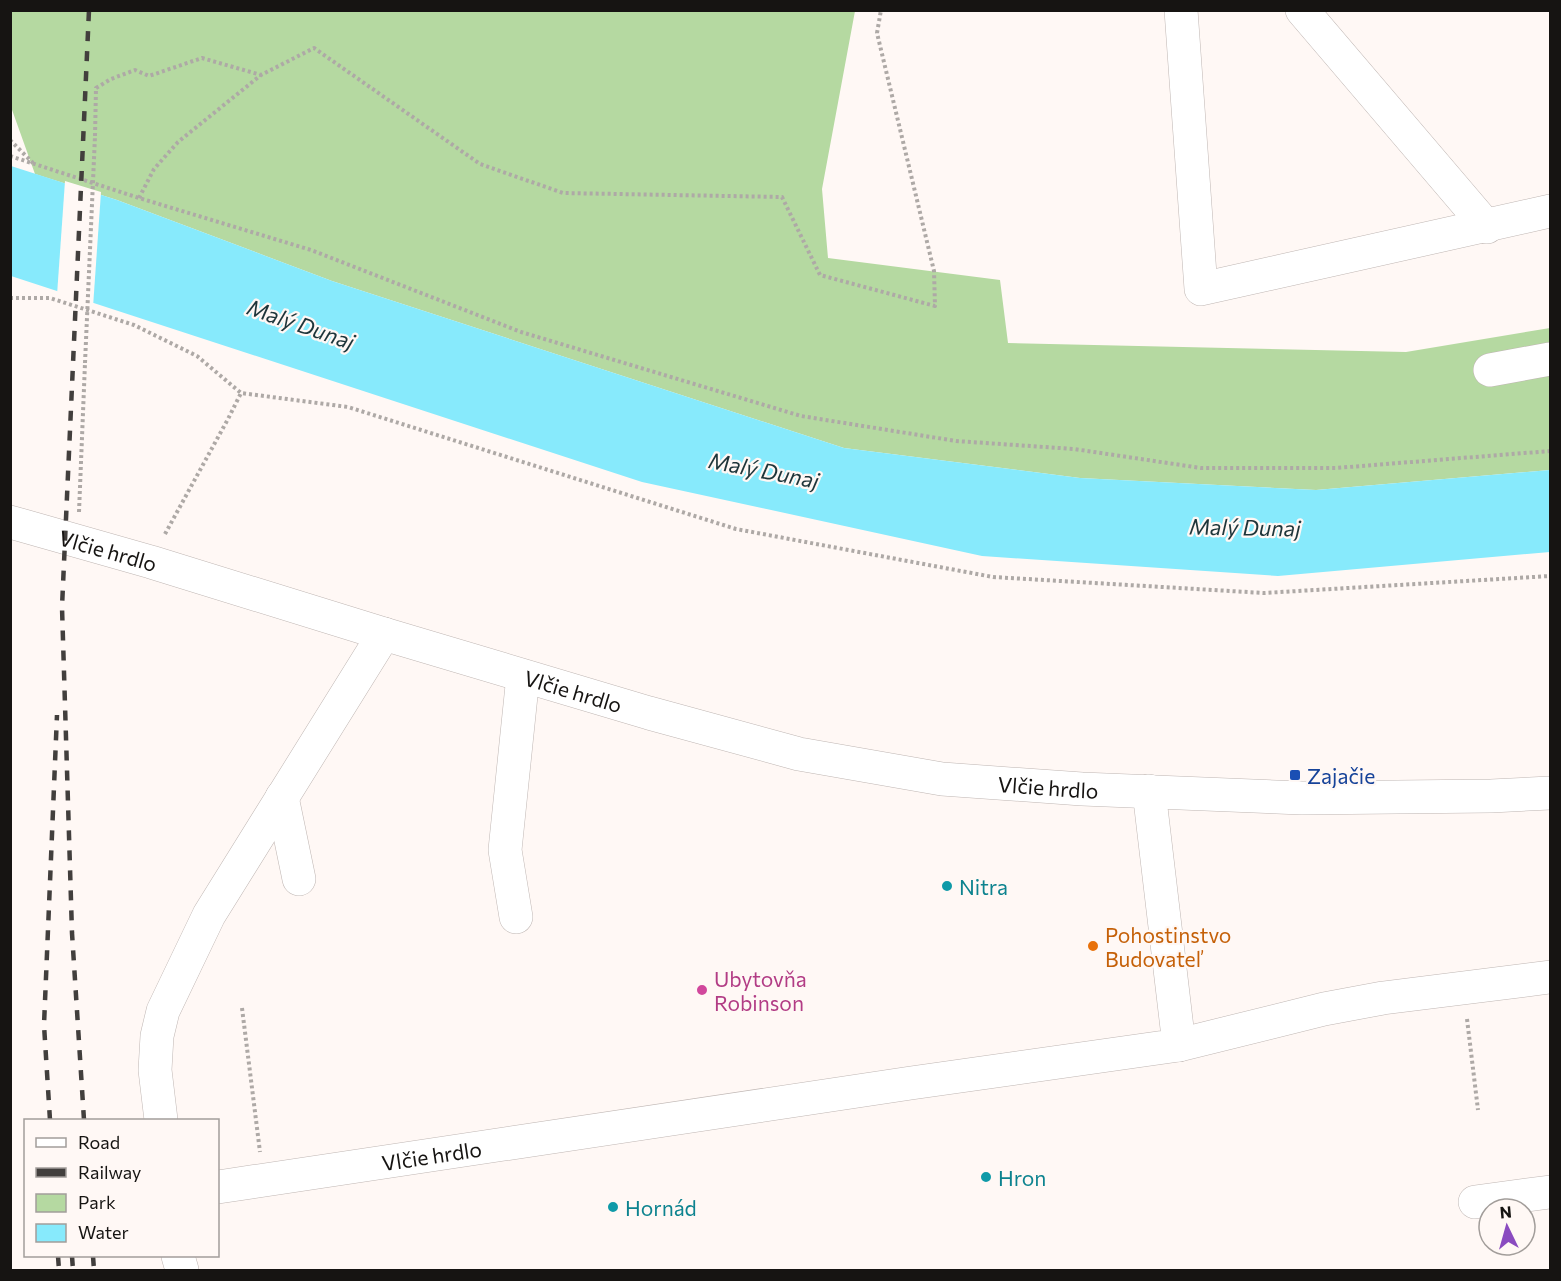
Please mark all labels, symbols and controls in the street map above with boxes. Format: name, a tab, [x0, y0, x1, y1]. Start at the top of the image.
water label: Malý Dunaj	[244, 293, 360, 355]
water label: Malý Dunaj	[707, 446, 823, 494]
water label: Malý Dunaj	[1189, 513, 1302, 541]
street label: Vlčie hrdlo	[56, 524, 160, 576]
street label: Vlčie hrdlo	[521, 664, 625, 717]
place label: Zajačie	[1307, 763, 1375, 788]
marker: Zajačie	[1288, 768, 1302, 782]
street label: Vlčie hrdlo	[997, 771, 1099, 802]
place label: Nitra	[959, 874, 1008, 899]
marker: Nitra	[940, 879, 954, 893]
place label: Pohostinstvo Budovateľ	[1105, 922, 1231, 971]
marker: Pohostinstvo Budovateľ	[1086, 939, 1100, 953]
place label: Ubytovňa Robinson	[714, 966, 807, 1015]
marker: Ubytovňa Robinson	[695, 983, 709, 997]
legend	[24, 1119, 219, 1257]
text: Road	[78, 1131, 120, 1153]
street label: Vlčie hrdlo	[380, 1135, 483, 1175]
text: Railway	[78, 1161, 141, 1183]
place label: Hron	[998, 1165, 1046, 1190]
marker: Hron	[979, 1170, 993, 1184]
text: Park	[78, 1191, 116, 1213]
place label: Hornád	[625, 1195, 697, 1220]
north arrow	[1477, 1197, 1537, 1257]
marker: Hornád	[606, 1200, 620, 1214]
text: N	[1499, 1202, 1512, 1222]
text: Water	[78, 1221, 129, 1243]

